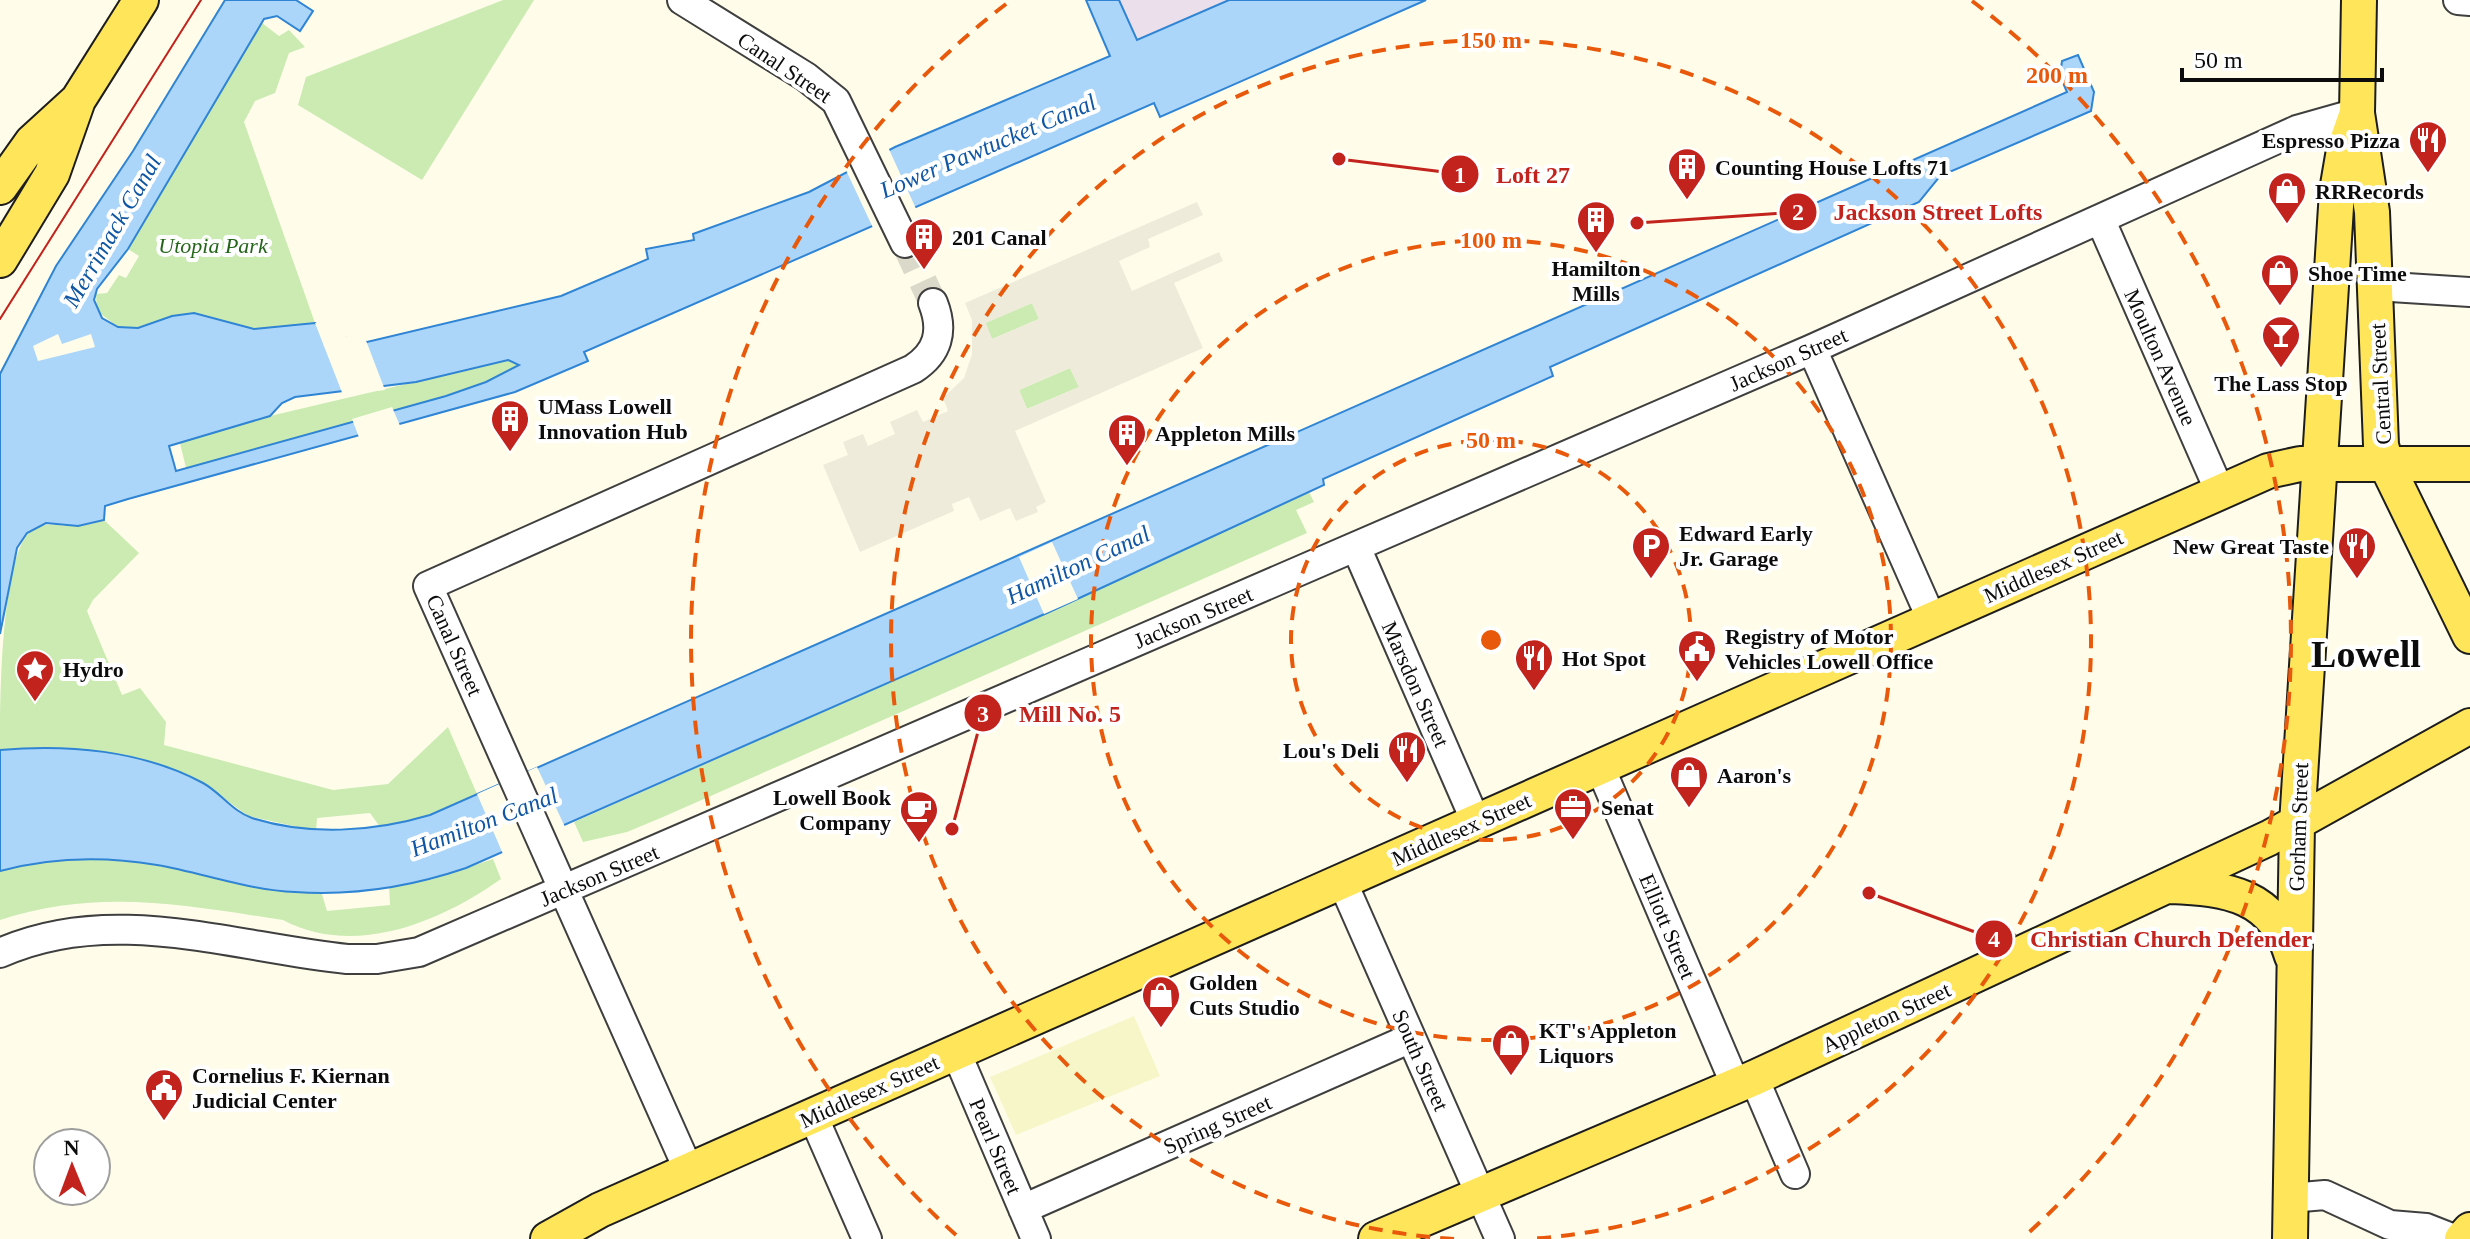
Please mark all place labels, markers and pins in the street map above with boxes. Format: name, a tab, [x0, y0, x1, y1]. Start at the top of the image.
restaurant icon: Espresso Pizza	[2407, 119, 2449, 174]
place label: Espresso Pizza	[2262, 128, 2400, 153]
building icon: Counting House Lofts 71	[1666, 146, 1708, 201]
callout: Loft 27	[1440, 150, 1586, 198]
place label: Counting House Lofts 71	[1715, 155, 1949, 180]
shop icon: RRRecords	[2266, 170, 2308, 225]
place label: RRRecords	[2315, 179, 2424, 204]
callout: Jackson Street Lofts	[1778, 188, 2058, 236]
building icon: Hamilton Mills	[1575, 199, 1617, 254]
building icon: 201 Canal	[903, 216, 945, 271]
place label: 201 Canal	[952, 225, 1047, 250]
shop icon: Shoe Time	[2259, 252, 2301, 307]
place label: Hamilton Mills	[1551, 256, 1641, 306]
place label: Shoe Time	[2308, 261, 2407, 286]
bar icon: The Lass Stop	[2260, 314, 2302, 369]
place label: The Lass Stop	[2214, 371, 2348, 396]
place label: UMass Lowell Innovation Hub	[538, 394, 688, 444]
building icon: UMass Lowell Innovation Hub	[489, 398, 531, 453]
building icon: Appleton Mills	[1106, 412, 1148, 467]
place label: Appleton Mills	[1155, 421, 1295, 446]
place label: Edward Early Jr. Garage	[1679, 521, 1813, 571]
parking icon: Edward Early Jr. Garage	[1630, 525, 1672, 580]
restaurant icon: New Great Taste	[2336, 525, 2378, 580]
place label: New Great Taste	[2173, 534, 2329, 559]
place label: Registry of Motor Vehicles Lowell Office	[1725, 624, 1933, 674]
centre of rings	[1477, 626, 1505, 654]
public building icon: Registry of Motor Vehicles Lowell Office	[1676, 628, 1718, 683]
restaurant icon: Hot Spot	[1513, 637, 1555, 692]
place label: Hot Spot	[1562, 646, 1646, 671]
place icon: Hydro	[14, 648, 56, 703]
place label: Hydro	[63, 657, 124, 682]
callout: Mill No. 5	[963, 689, 1137, 737]
restaurant icon: Lou's Deli	[1386, 729, 1428, 784]
place label: Lou's Deli	[1283, 738, 1379, 763]
shop icon: Aaron's	[1668, 754, 1710, 809]
place label: Aaron's	[1717, 763, 1792, 788]
place label: Lowell Book Company	[773, 785, 892, 835]
office icon: Senat	[1552, 786, 1594, 841]
cafe icon: Lowell Book Company	[898, 789, 940, 844]
place label: Senat	[1601, 795, 1654, 820]
callout: Christian Church Defender	[1974, 915, 2329, 963]
place label: Golden Cuts Studio	[1189, 970, 1300, 1020]
shop icon: Golden Cuts Studio	[1140, 974, 1182, 1029]
place label: KT's Appleton Liquors	[1539, 1018, 1677, 1068]
shop icon: KT's Appleton Liquors	[1490, 1022, 1532, 1077]
place label: Cornelius F. Kiernan Judicial Center	[192, 1063, 390, 1113]
public building icon: Cornelius F. Kiernan Judicial Center	[143, 1067, 185, 1122]

